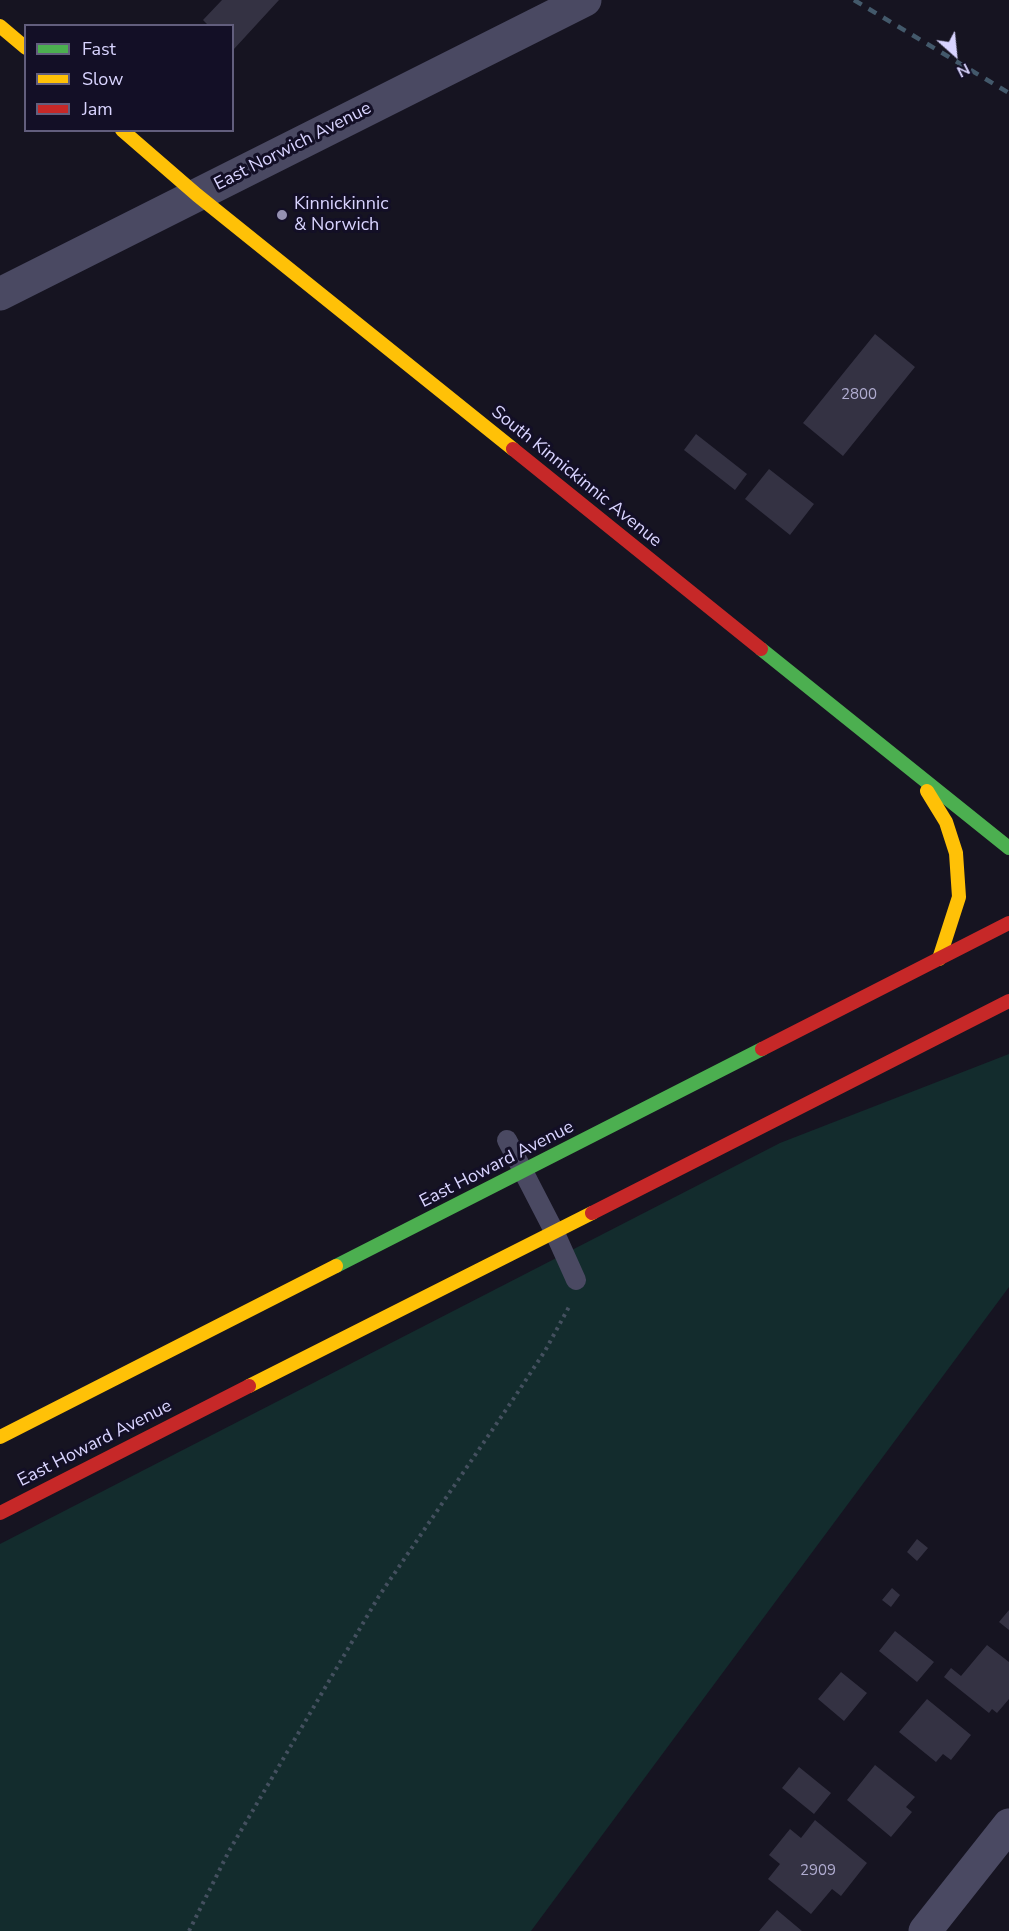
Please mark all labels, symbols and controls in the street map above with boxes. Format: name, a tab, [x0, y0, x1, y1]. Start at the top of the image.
legend	[24, 24, 234, 132]
north arrow	[925, 24, 985, 84]
text: Fast	[82, 37, 116, 61]
text: N	[953, 58, 973, 83]
text: Slow	[82, 67, 123, 91]
text: Jam	[82, 97, 113, 121]
street label: East Norwich Avenue	[211, 98, 375, 196]
place label: Kinnickinnic & Norwich	[294, 194, 389, 236]
marker: Kinnickinnic & Norwich	[275, 208, 289, 222]
house number: 2800	[841, 386, 877, 404]
street label: South Kinnickinnic Avenue	[487, 402, 665, 552]
street label: East Howard Avenue	[416, 1117, 578, 1213]
street label: East Howard Avenue	[14, 1396, 176, 1492]
house number: 2909	[800, 1862, 836, 1880]

